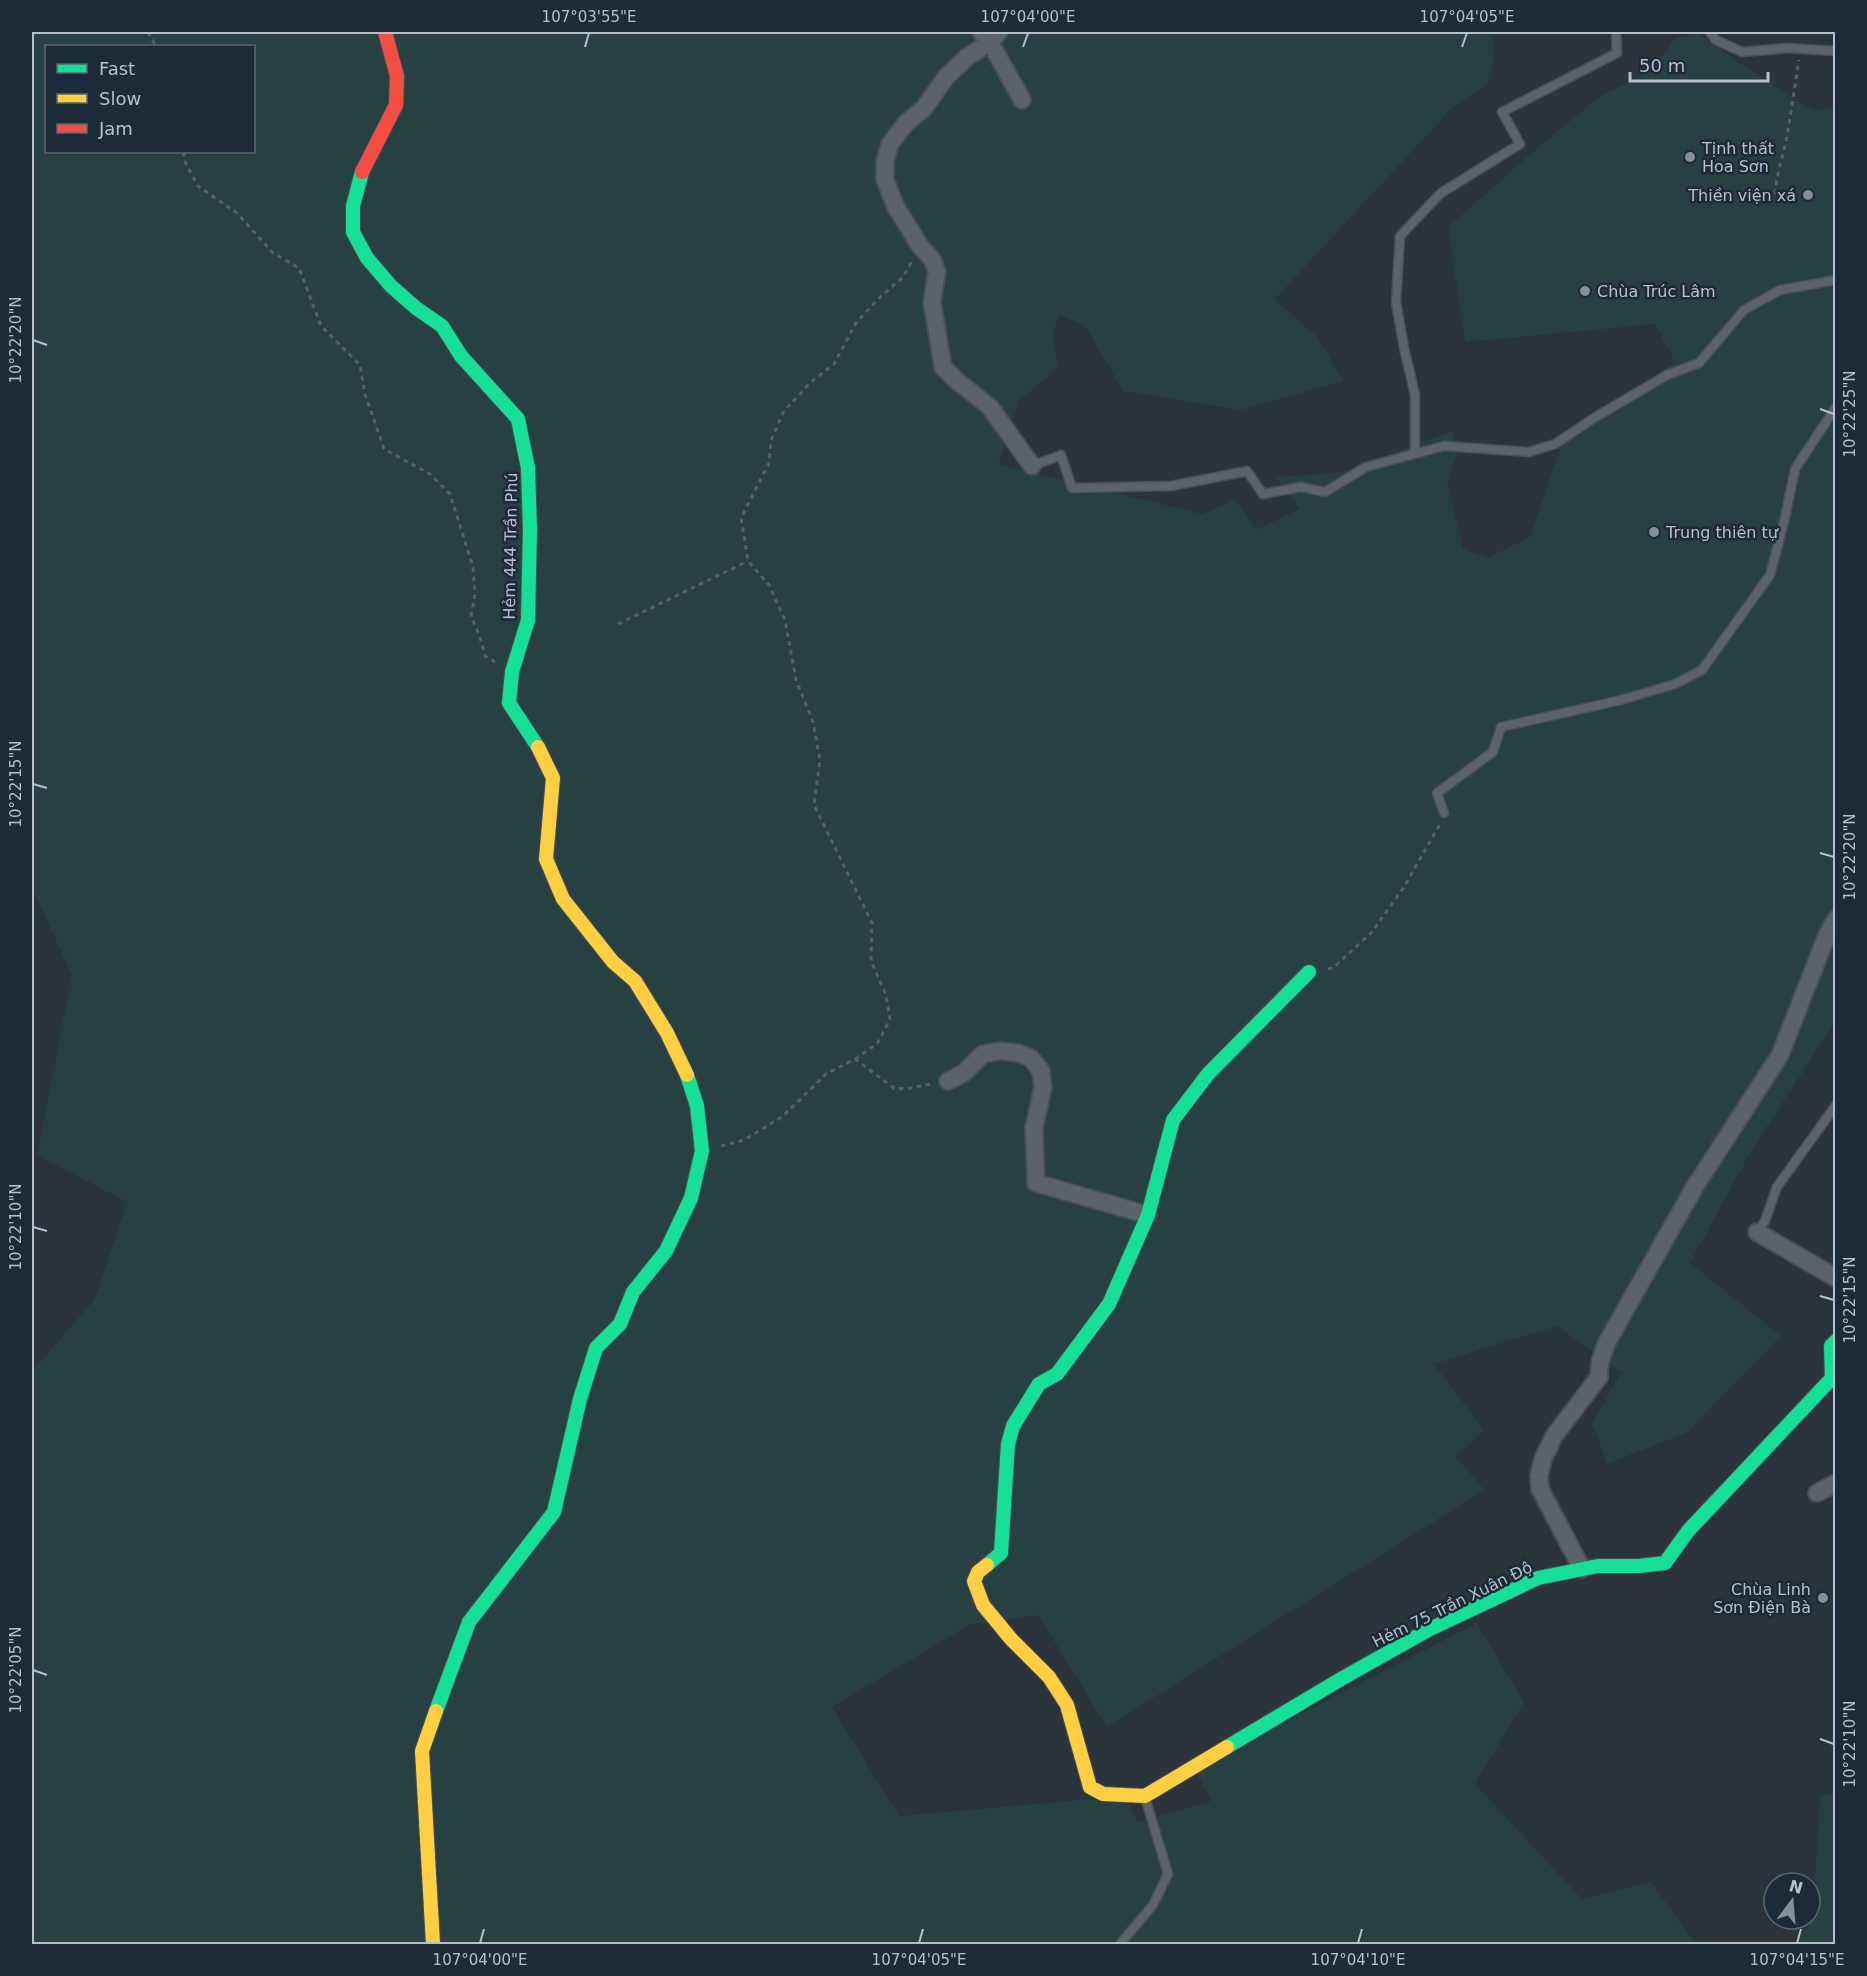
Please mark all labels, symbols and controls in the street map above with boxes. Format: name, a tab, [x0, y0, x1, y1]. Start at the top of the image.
text: 107°03'55"E	[542, 8, 636, 26]
text: 107°04'00"E	[981, 8, 1075, 26]
text: 107°04'05"E	[1420, 8, 1514, 26]
legend	[45, 45, 255, 153]
scale bar	[1630, 45, 1768, 83]
text: 50 m	[1639, 55, 1685, 76]
text: Fast	[99, 58, 135, 79]
text: Slow	[99, 88, 141, 109]
text: Jam	[98, 118, 133, 139]
place label: Tịnh thất Hoa Sơn	[1701, 139, 1774, 176]
marker: Tịnh thất Hoa Sơn	[1683, 150, 1697, 164]
place label: Thiền viện xá	[1687, 186, 1796, 205]
marker: Thiền viện xá	[1801, 188, 1815, 202]
place label: Chùa Trúc Lâm	[1597, 282, 1716, 301]
marker: Chùa Trúc Lâm	[1578, 284, 1592, 298]
text: 10°22'20"N	[7, 296, 25, 384]
text: 10°22'25"N	[1841, 370, 1859, 458]
street label: Hẻm 444 Trần Phú	[500, 472, 521, 620]
place label: Trung thiên tự	[1665, 523, 1779, 542]
marker: Trung thiên tự	[1647, 525, 1661, 539]
text: 10°22'15"N	[7, 740, 25, 828]
text: 10°22'20"N	[1841, 813, 1859, 901]
text: 10°22'10"N	[7, 1183, 25, 1271]
text: 10°22'15"N	[1841, 1256, 1859, 1344]
street label: Hẻm 75 Trần Xuân Độ	[1369, 1557, 1535, 1651]
place label: Chùa Linh Sơn Điện Bà	[1713, 1580, 1811, 1617]
marker: Chùa Linh Sơn Điện Bà	[1816, 1591, 1830, 1605]
text: 10°22'05"N	[7, 1626, 25, 1714]
text: 10°22'10"N	[1841, 1700, 1859, 1788]
north arrow	[1762, 1871, 1822, 1931]
text: N	[1787, 1876, 1805, 1898]
text: 107°04'00"E	[433, 1951, 527, 1969]
text: 107°04'05"E	[872, 1951, 966, 1969]
text: 107°04'10"E	[1311, 1951, 1405, 1969]
text: 107°04'15"E	[1750, 1951, 1844, 1969]

